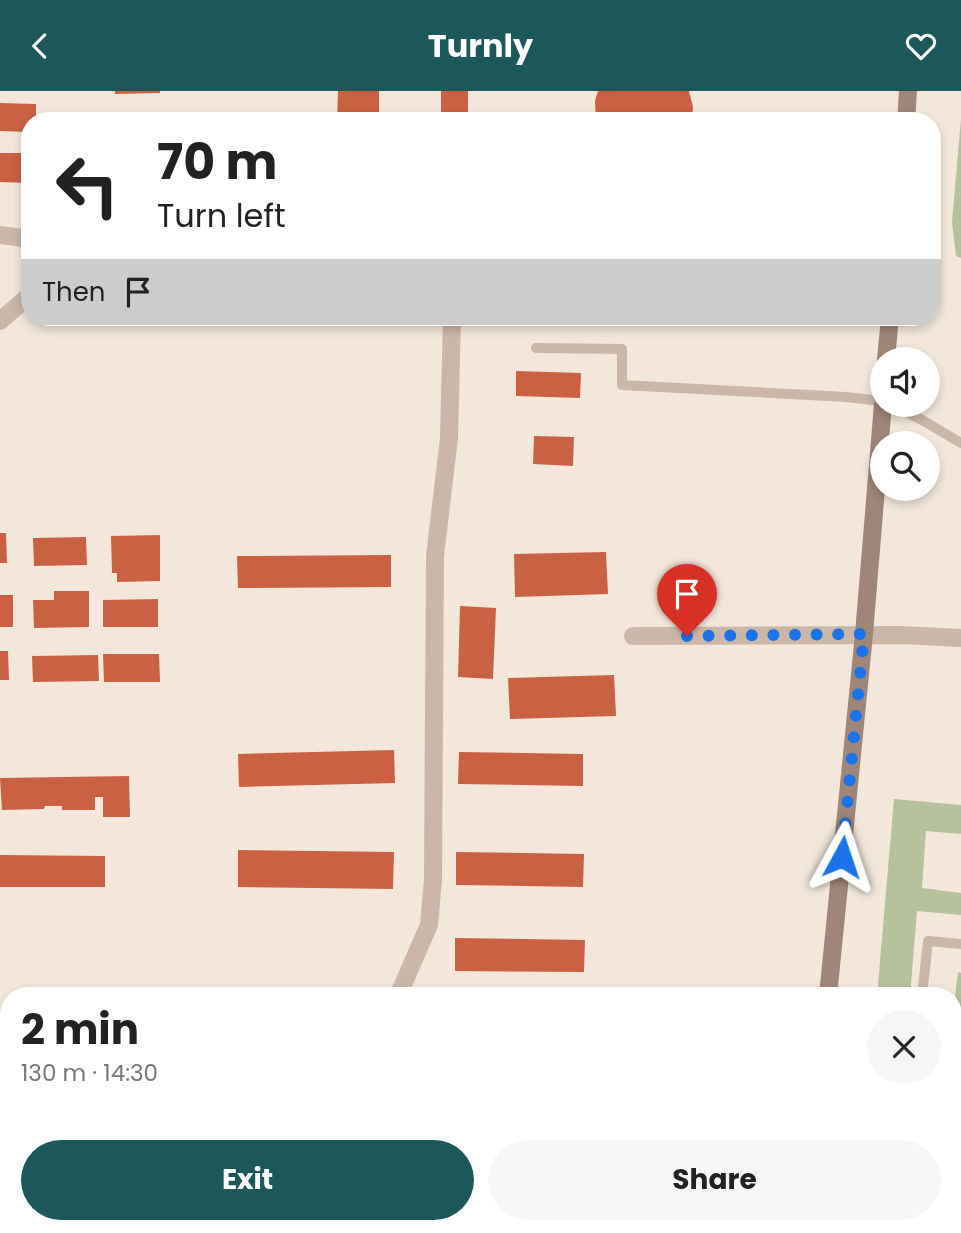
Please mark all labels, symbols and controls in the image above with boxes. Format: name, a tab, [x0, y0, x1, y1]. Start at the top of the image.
text: Turnly	[428, 23, 533, 68]
icon: back	[21, 27, 59, 65]
icon: heart	[902, 27, 940, 65]
text: 70 m	[157, 128, 277, 196]
icon: left	[42, 140, 133, 231]
text: Turn left	[157, 193, 286, 238]
icon: arrive	[119, 273, 157, 311]
text: Then	[42, 274, 105, 310]
map controls	[870, 347, 940, 501]
button: sound	[870, 347, 940, 417]
button: search	[870, 431, 940, 501]
pin	[657, 564, 717, 636]
icon: arrive	[668, 575, 706, 613]
position arrow	[805, 820, 879, 894]
text: 2 min	[21, 1000, 139, 1059]
button: close	[867, 1010, 941, 1084]
text: 130 m · 14:30	[21, 1057, 158, 1089]
button: Exit	[21, 1140, 474, 1220]
button: Share	[488, 1140, 941, 1220]

